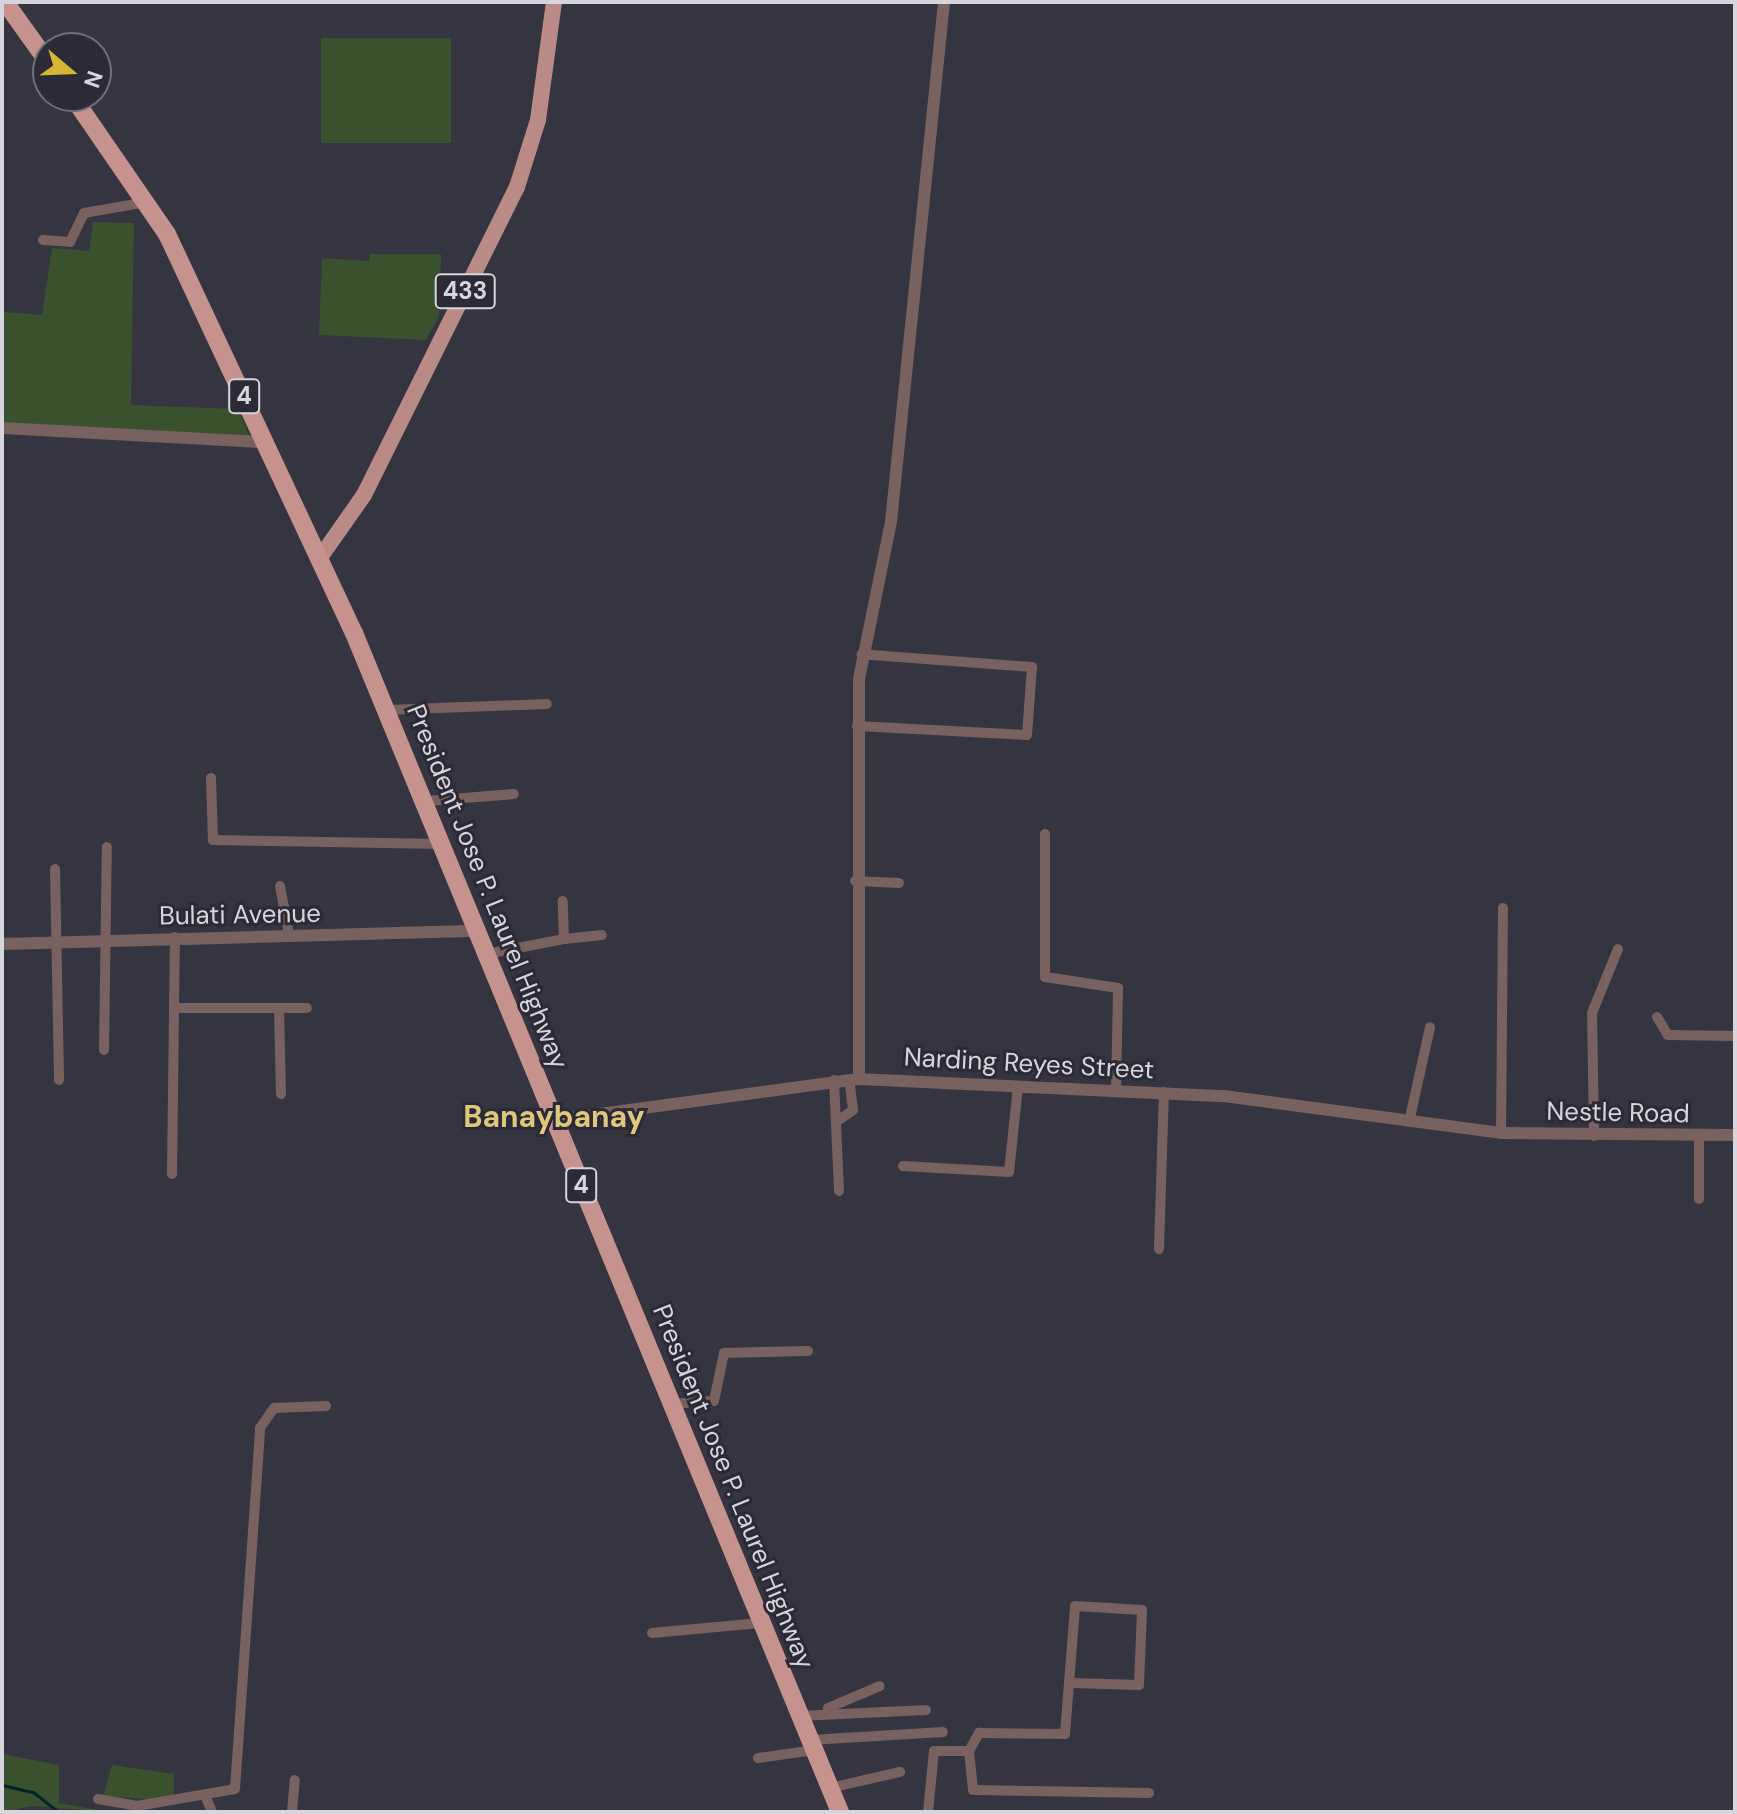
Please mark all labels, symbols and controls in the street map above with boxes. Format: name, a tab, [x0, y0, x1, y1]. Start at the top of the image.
north arrow	[32, 32, 112, 112]
text: N	[77, 67, 110, 92]
road number: 433	[433, 271, 497, 311]
road number: 4	[228, 376, 260, 416]
street label: President Jose P. Laurel Highway	[399, 700, 575, 1074]
street label: Bulati Avenue	[159, 898, 321, 932]
street label: Narding Reyes Street	[903, 1042, 1155, 1086]
street label: Nestle Road	[1546, 1096, 1690, 1130]
district label: Banaybanay	[463, 1099, 645, 1135]
road number: 4	[565, 1165, 597, 1205]
street label: President Jose P. Laurel Highway	[645, 1300, 821, 1674]

